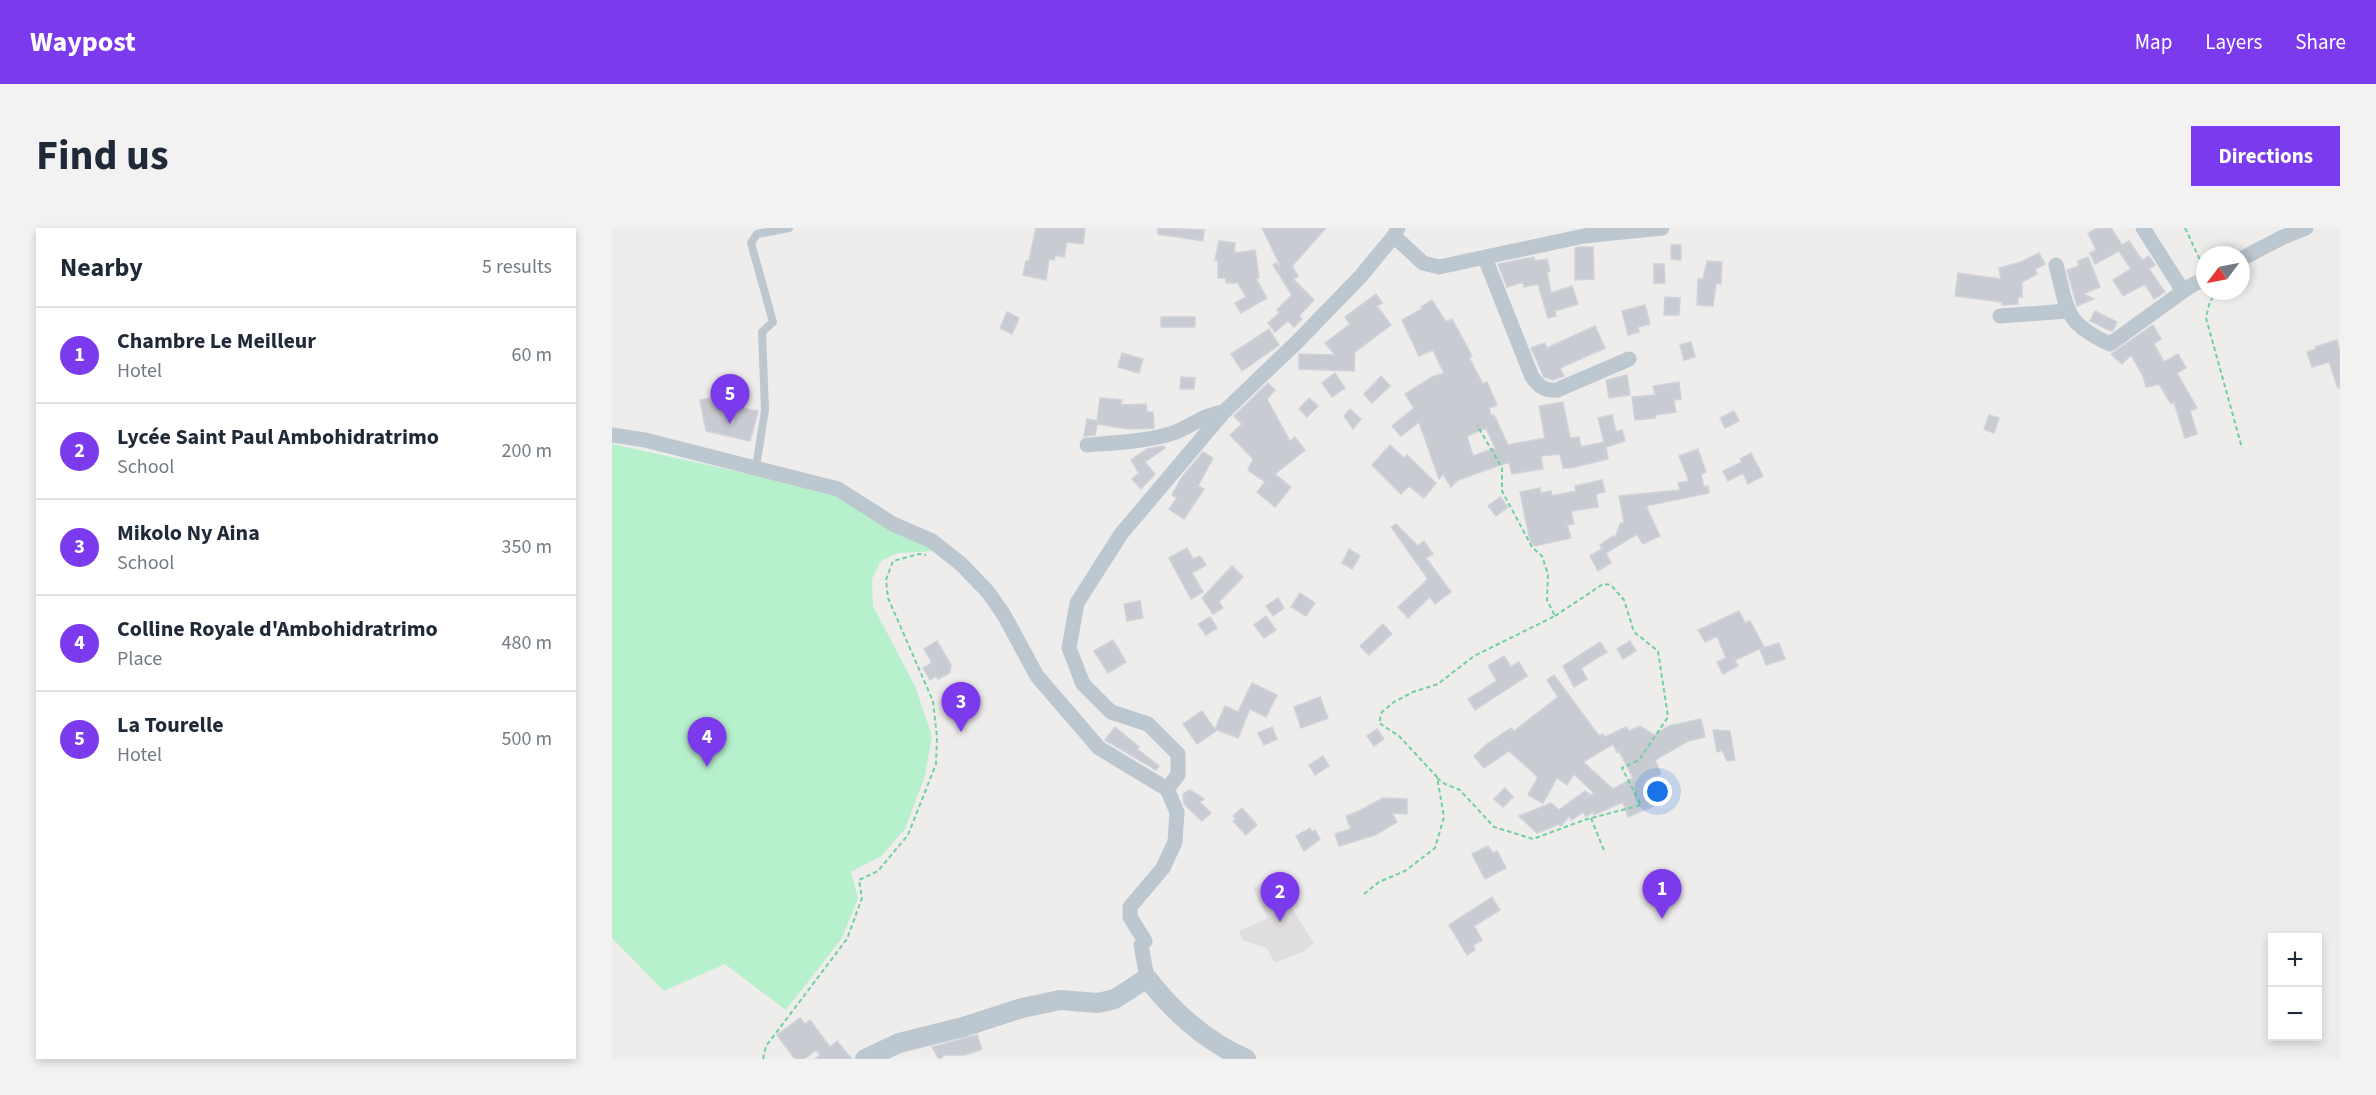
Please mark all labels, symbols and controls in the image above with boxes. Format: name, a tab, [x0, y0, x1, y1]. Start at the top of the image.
text: Waypost	[30, 22, 136, 62]
text: Map	[2135, 27, 2172, 57]
text: Layers	[2205, 27, 2262, 57]
text: Share	[2295, 27, 2346, 57]
text: Find us	[36, 126, 169, 186]
button: Directions	[2191, 126, 2340, 186]
north arrow	[2196, 246, 2250, 300]
text: Nearby	[60, 249, 143, 286]
text: 5 results	[482, 253, 552, 281]
text: Chambre Le Meilleur	[117, 325, 316, 357]
text: 1	[74, 341, 85, 369]
text: 60 m	[512, 341, 552, 369]
text: Hotel	[117, 357, 162, 385]
pin: 5	[710, 374, 750, 424]
text: Lycée Saint Paul Ambohidratrimo	[117, 421, 439, 453]
text: 2	[74, 437, 85, 465]
text: 200 m	[502, 437, 552, 465]
text: School	[117, 453, 174, 481]
text: Mikolo Ny Aina	[117, 517, 260, 549]
text: 3	[74, 533, 85, 561]
text: 350 m	[502, 533, 552, 561]
text: School	[117, 549, 174, 577]
text: Colline Royale d'Ambohidratrimo	[117, 613, 438, 645]
text: 4	[74, 629, 85, 657]
text: 480 m	[502, 629, 552, 657]
text: Place	[117, 645, 162, 673]
pin: 3	[942, 682, 980, 732]
text: La Tourelle	[117, 709, 224, 741]
pin: 4	[688, 718, 727, 767]
text: 5	[74, 725, 85, 753]
text: 500 m	[502, 725, 552, 753]
text: Hotel	[117, 741, 162, 769]
your location	[1643, 777, 1672, 806]
pin: 1	[1642, 870, 1682, 919]
pin: 2	[1260, 872, 1300, 922]
map controls	[2268, 933, 2322, 1041]
button: +	[2268, 933, 2322, 987]
button: −	[2268, 987, 2322, 1041]

